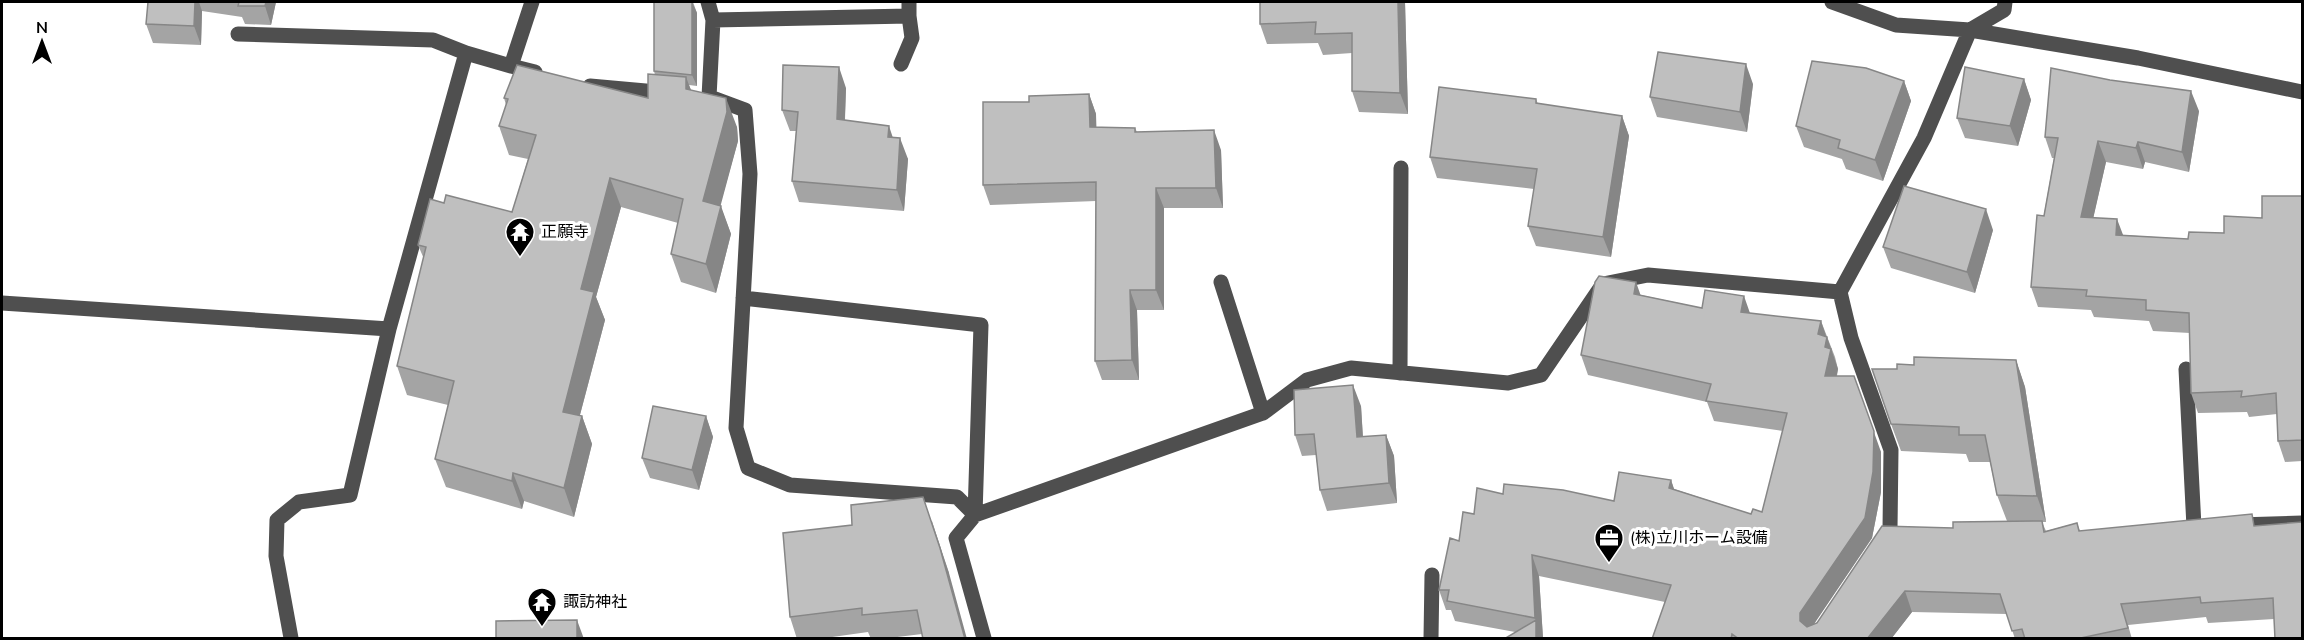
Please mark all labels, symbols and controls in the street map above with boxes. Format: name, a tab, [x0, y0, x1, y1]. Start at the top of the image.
north arrow	[12, 12, 72, 72]
text: N	[36, 17, 48, 39]
temple icon: 正願寺	[504, 216, 536, 258]
place label: 正願寺	[541, 221, 589, 243]
office icon: (株)立川ホーム設備	[1593, 522, 1625, 564]
place label: (株)立川ホーム設備	[1630, 527, 1768, 549]
temple icon: 諏訪神社	[526, 586, 558, 628]
place label: 諏訪神社	[563, 591, 627, 613]

